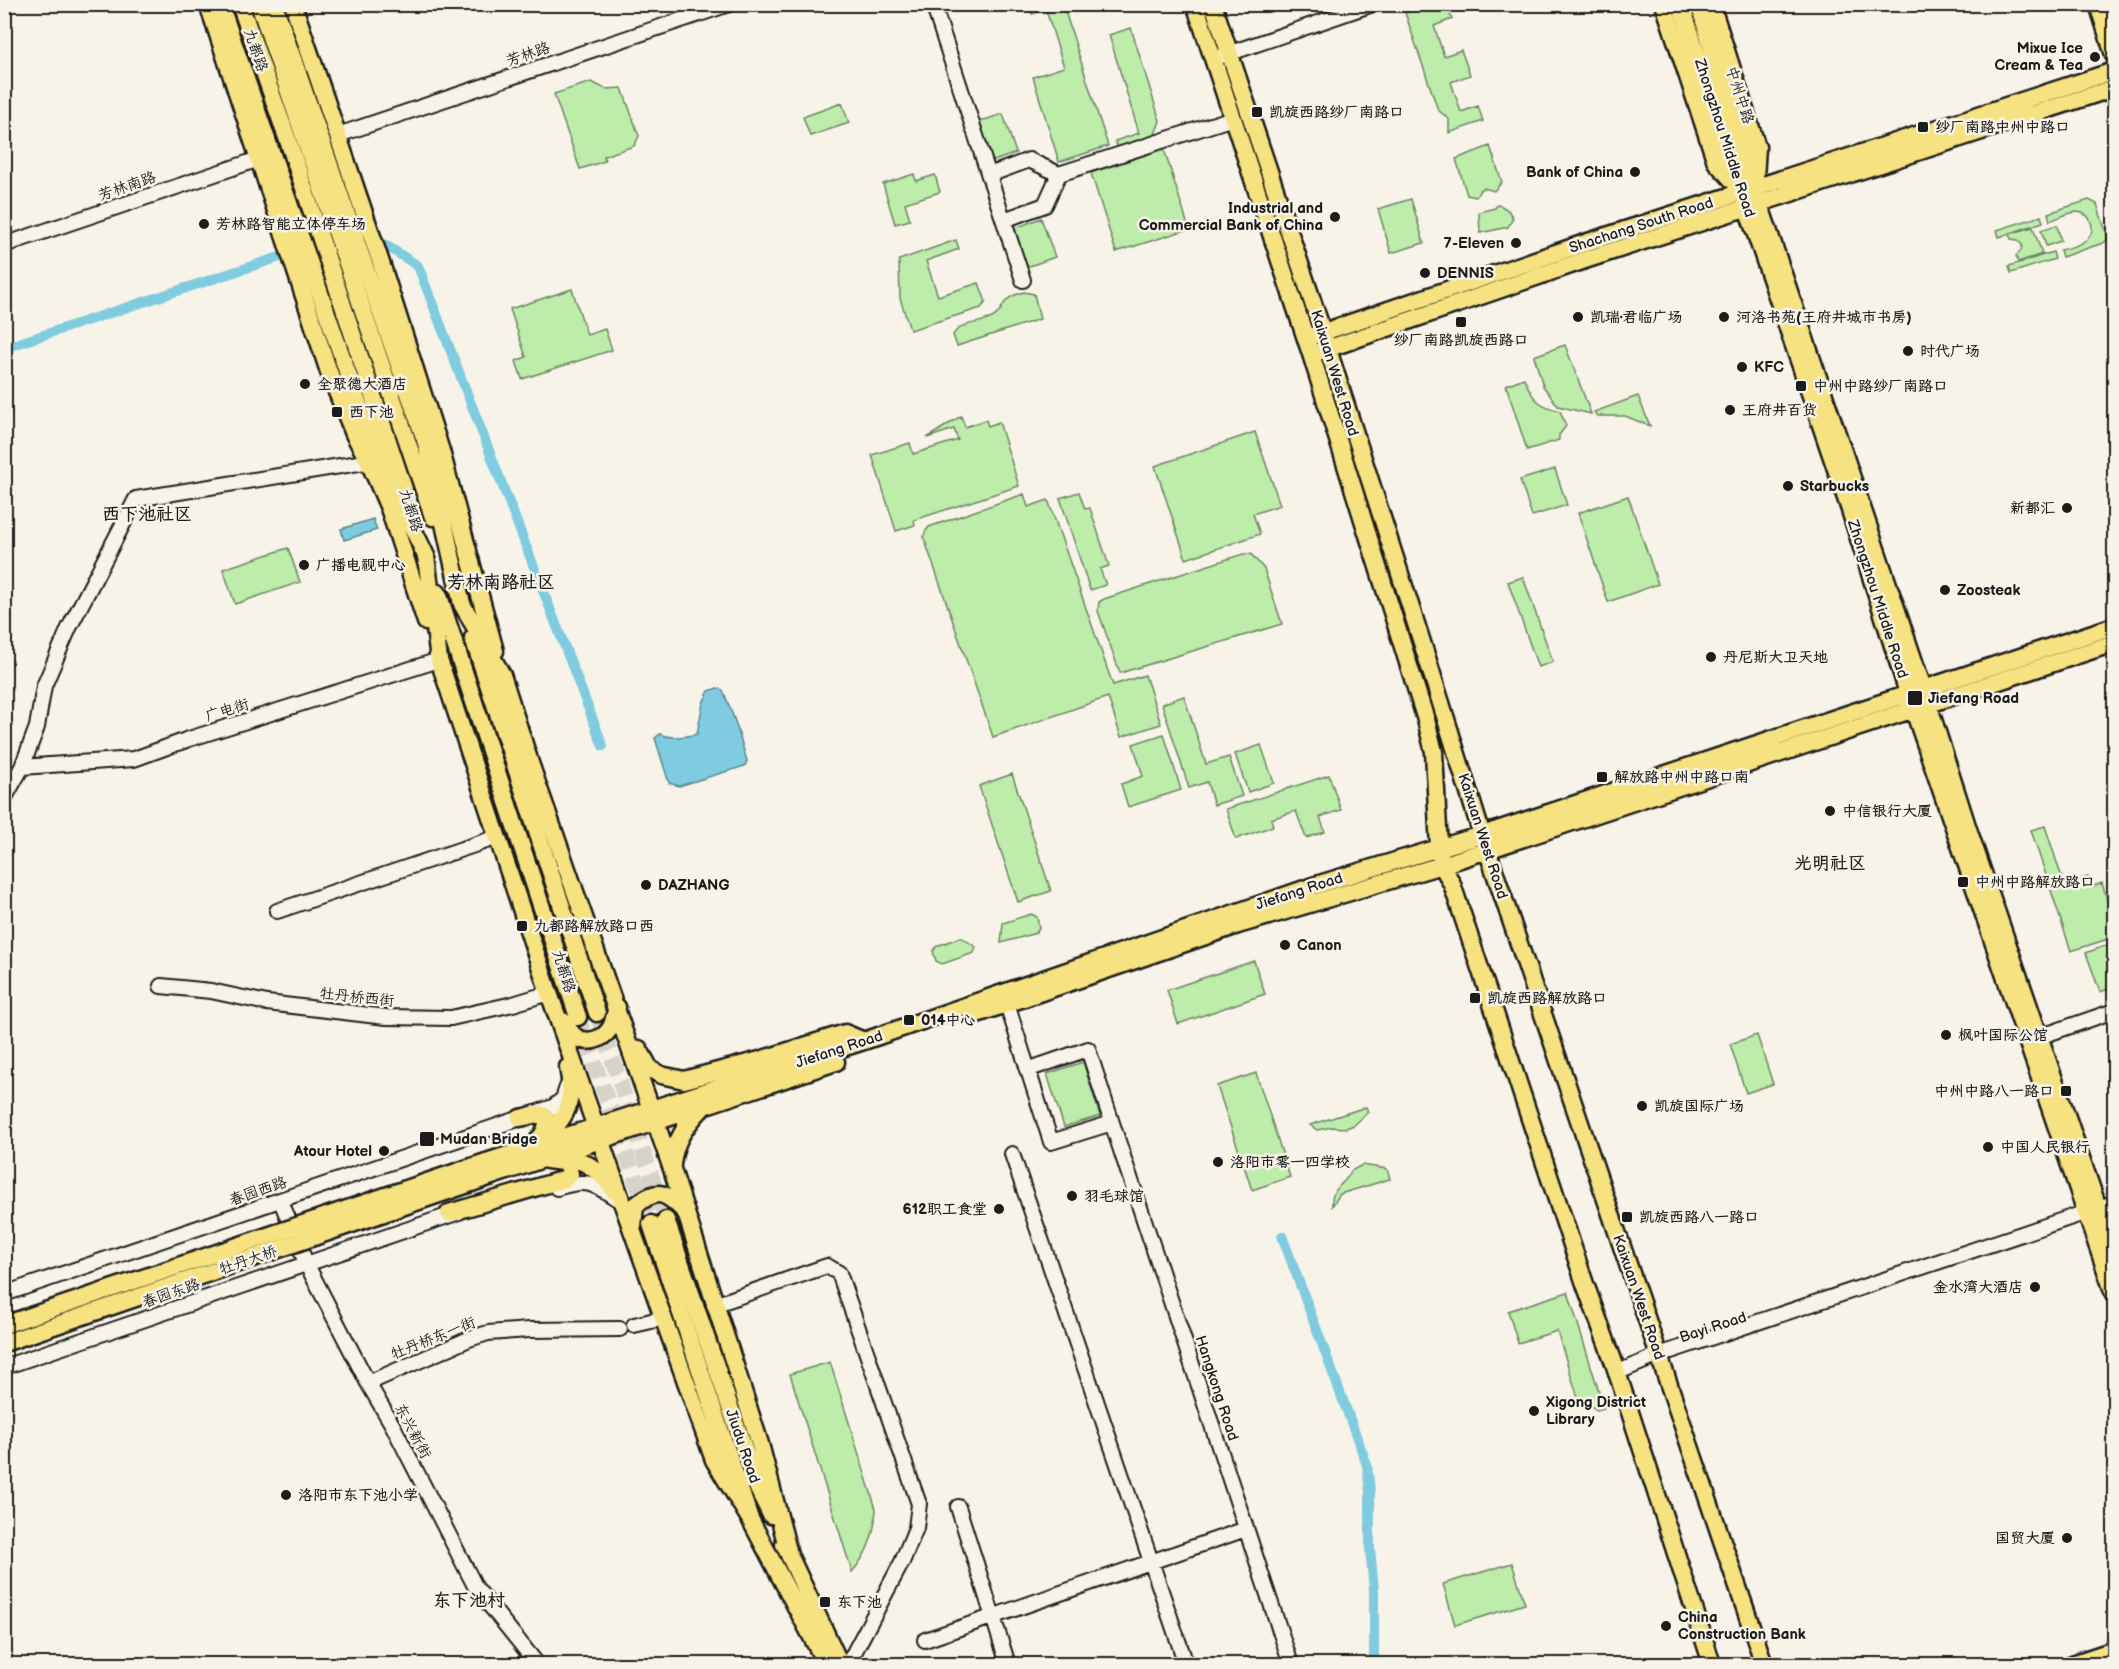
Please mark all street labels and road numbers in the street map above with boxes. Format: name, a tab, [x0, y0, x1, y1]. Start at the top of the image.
street label: 九都路	[239, 26, 272, 75]
street label: 芳林路	[504, 38, 553, 71]
street label: Zhongzhou Middle Road	[1690, 56, 1759, 220]
street label: 中州中路	[1721, 64, 1758, 127]
street label: 芳林南路	[96, 168, 159, 205]
street label: Shachang South Road	[1567, 193, 1716, 258]
street label: Kaixuan West Road	[1306, 308, 1363, 439]
street label: 九都路	[395, 486, 427, 534]
street label: Zhongzhou Middle Road	[1843, 517, 1912, 681]
street label: 广电街	[203, 695, 251, 726]
street label: Kaixuan West Road	[1453, 771, 1512, 901]
street label: Jiefang Road	[1253, 868, 1345, 914]
street label: 九都路	[548, 947, 580, 995]
street label: 牡丹桥西街	[319, 984, 395, 1011]
street label: Jiefang Road	[793, 1026, 885, 1072]
street label: 春园西路	[227, 1173, 290, 1210]
street label: Kaixuan West Road	[1608, 1232, 1669, 1362]
street label: 牡丹大桥	[217, 1242, 280, 1279]
street label: 春园东路	[140, 1275, 203, 1312]
street label: Bayi Road	[1677, 1308, 1749, 1347]
street label: 牡丹桥东一街	[388, 1313, 478, 1364]
street label: Hangkong Road	[1191, 1333, 1242, 1443]
street label: 东兴新街	[390, 1400, 435, 1462]
street label: Jiudu Road	[721, 1407, 764, 1486]

